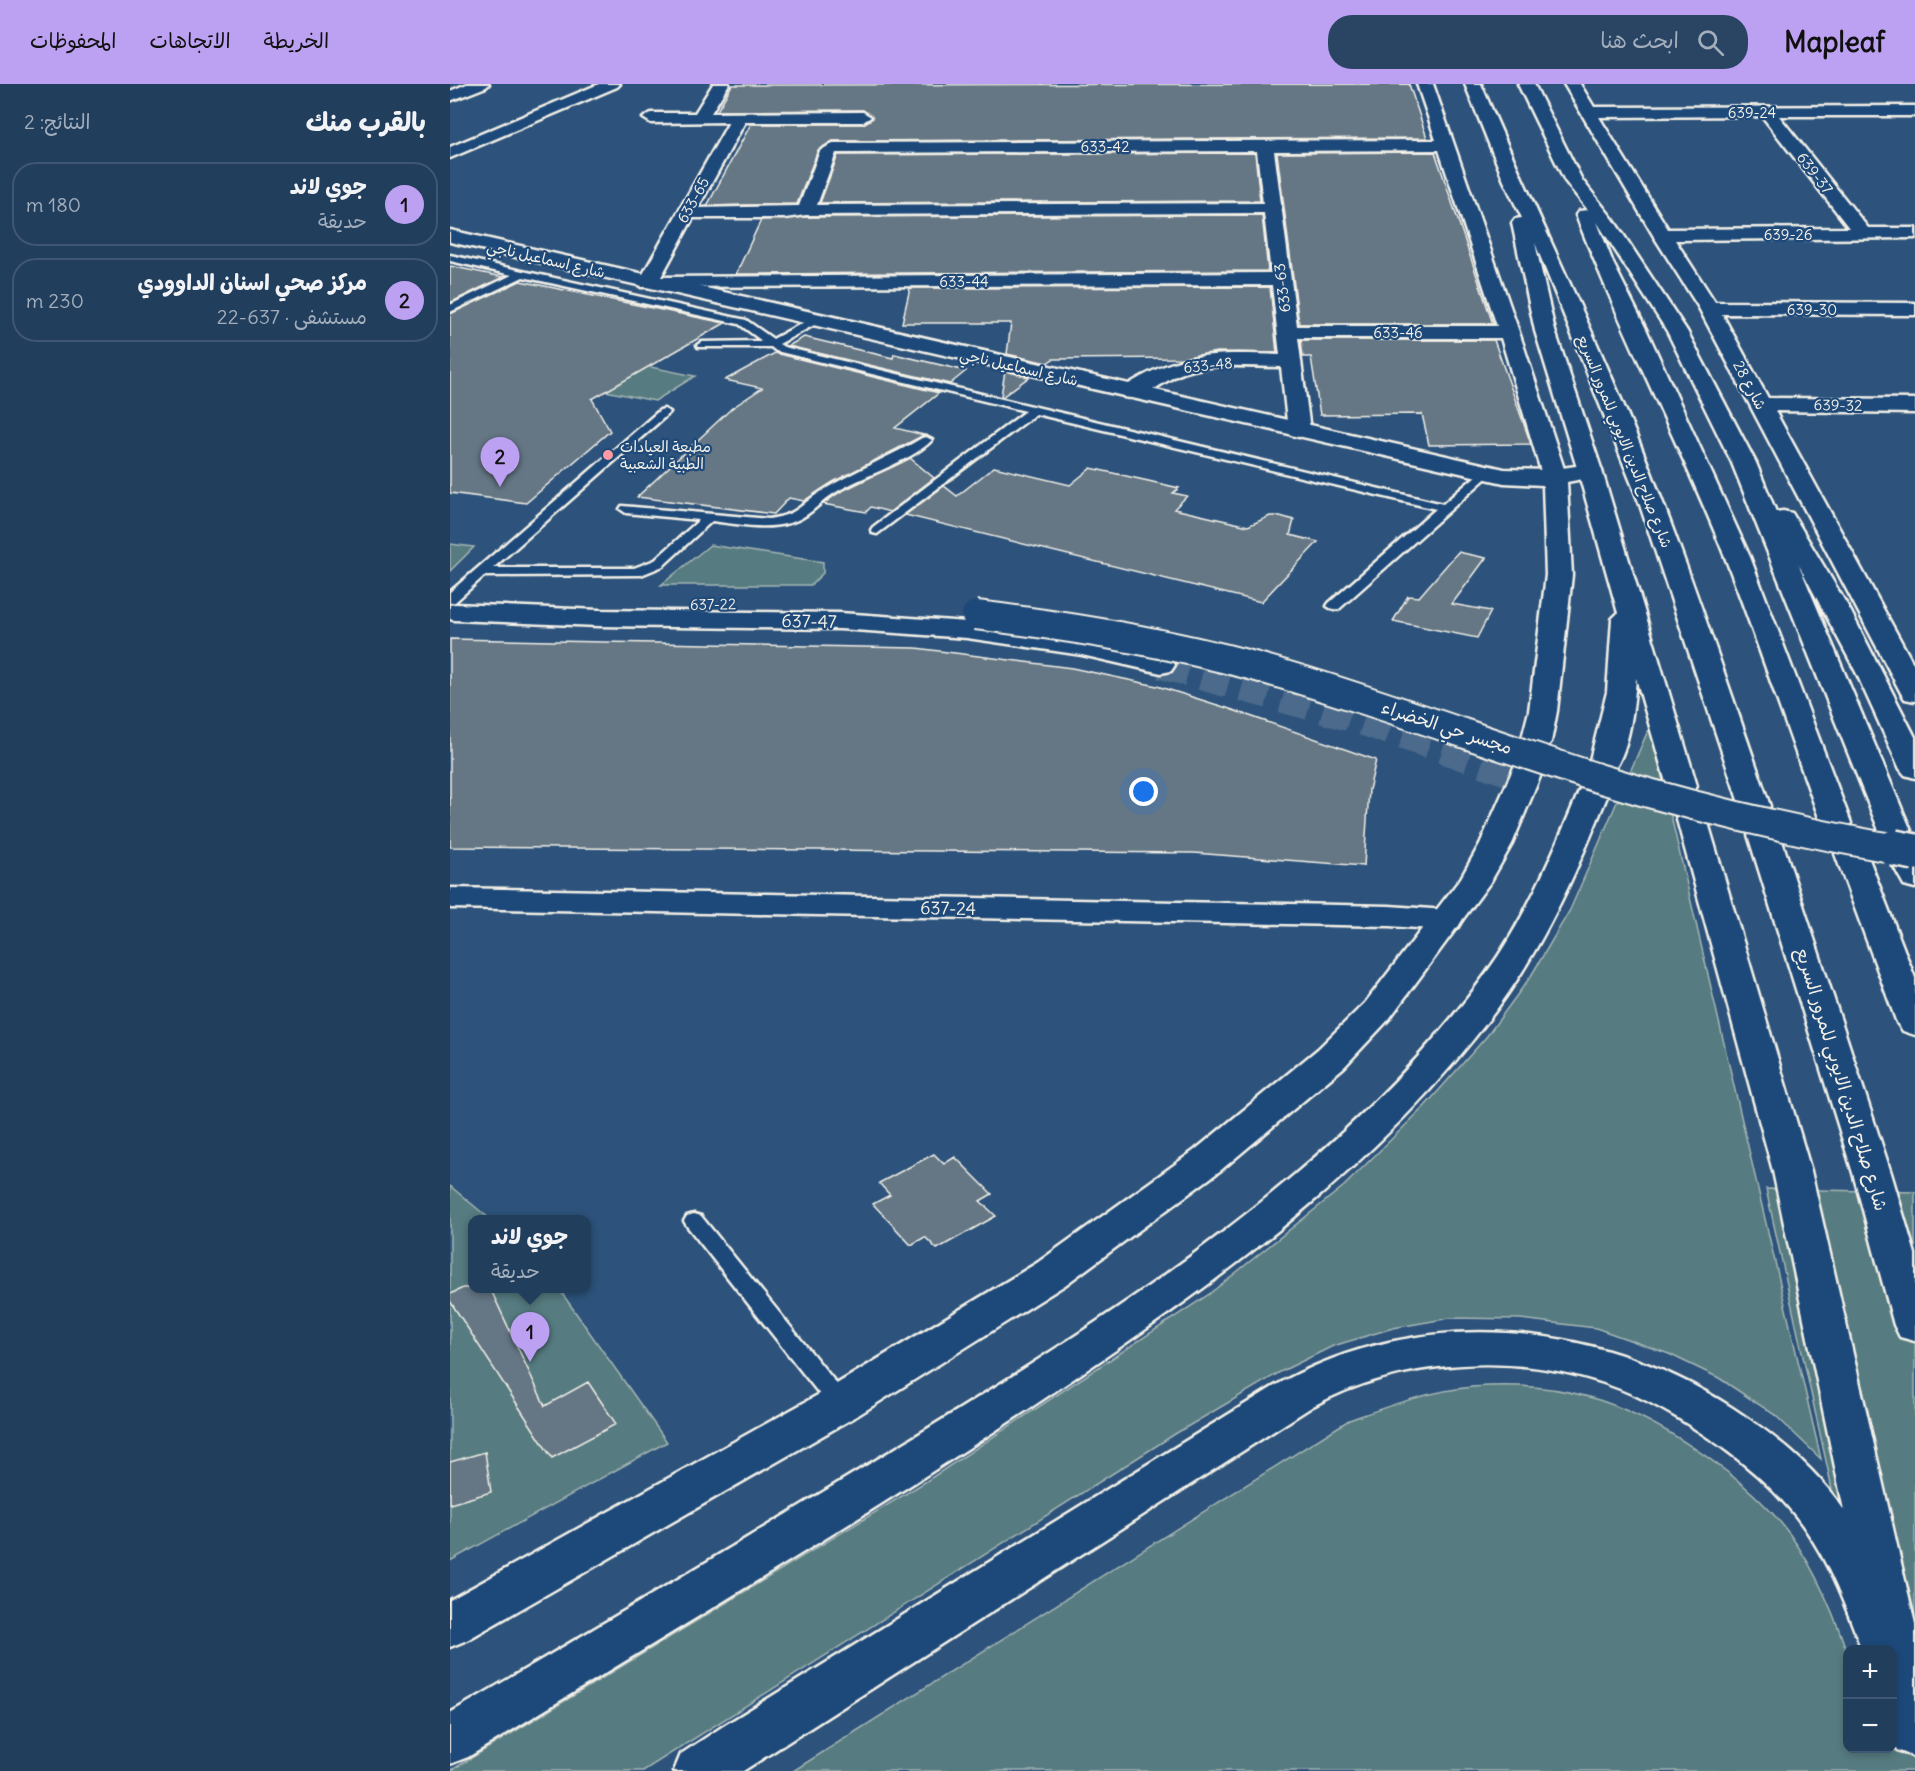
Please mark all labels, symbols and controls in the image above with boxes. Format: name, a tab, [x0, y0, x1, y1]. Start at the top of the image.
search box	[1328, 15, 1748, 69]
text: Mapleaf	[1784, 24, 1885, 60]
text: ابحث هنا	[1600, 26, 1679, 54]
icon: search	[1694, 26, 1727, 59]
text: المحفوظات	[30, 27, 116, 54]
text: الاتجاهات	[149, 27, 231, 54]
text: الخريطة	[264, 27, 329, 54]
street label: 639-24	[1728, 103, 1777, 122]
text: بالقرب منك	[306, 105, 426, 138]
text: النتائج: 2	[24, 109, 90, 134]
street label: 633-42	[1080, 137, 1130, 156]
street label: 639-37	[1793, 148, 1837, 198]
text: جوي لاند	[290, 172, 367, 200]
street label: 633-65	[673, 174, 713, 226]
text: 180 m	[26, 192, 81, 217]
text: 1	[401, 192, 408, 217]
text: حديقة	[318, 208, 367, 233]
street label: 639-26	[1764, 225, 1812, 244]
street label: شارع اسماعيل ناجي	[484, 236, 607, 286]
street label: 633-63	[1270, 262, 1294, 314]
text: مركز صحي اسنان الداوودي	[138, 268, 367, 296]
street label: 633-44	[939, 272, 989, 291]
text: 230 m	[26, 288, 84, 313]
text: 2	[399, 288, 410, 313]
street label: 639-30	[1787, 300, 1837, 319]
text: مستشفى · 637-22	[217, 304, 367, 329]
street label: 633-46	[1373, 323, 1423, 342]
street label: شارع صلاح الدين الايوبي للمرور السريع	[1570, 332, 1677, 552]
street label: شارع اسماعيل ناجي	[957, 344, 1080, 394]
street label: 633-48	[1182, 353, 1234, 377]
street label: شارع 28	[1728, 357, 1771, 413]
street label: 639-32	[1813, 395, 1863, 415]
place label: مطبعة العيادات الطبية الشعبية	[620, 437, 711, 473]
pin: 2	[481, 438, 520, 487]
marker: مطبعة العيادات الطبية الشعبية	[601, 448, 615, 462]
street label: 637-22	[690, 594, 736, 614]
street label: 637-47	[781, 609, 837, 633]
street label: مجسر حي الخضراء	[1377, 695, 1515, 764]
your location	[1129, 777, 1158, 806]
street label: 637-24	[920, 896, 976, 920]
street label: شارع صلاح الدين الايوبي للمرور السريع	[1786, 945, 1893, 1215]
popup	[468, 1215, 591, 1293]
text: جوي لاند	[491, 1222, 568, 1250]
text: حديقة	[491, 1258, 540, 1283]
pin: 1	[510, 1312, 550, 1362]
map controls	[1843, 1645, 1897, 1753]
button: +	[1843, 1645, 1897, 1699]
button: −	[1843, 1699, 1897, 1753]

